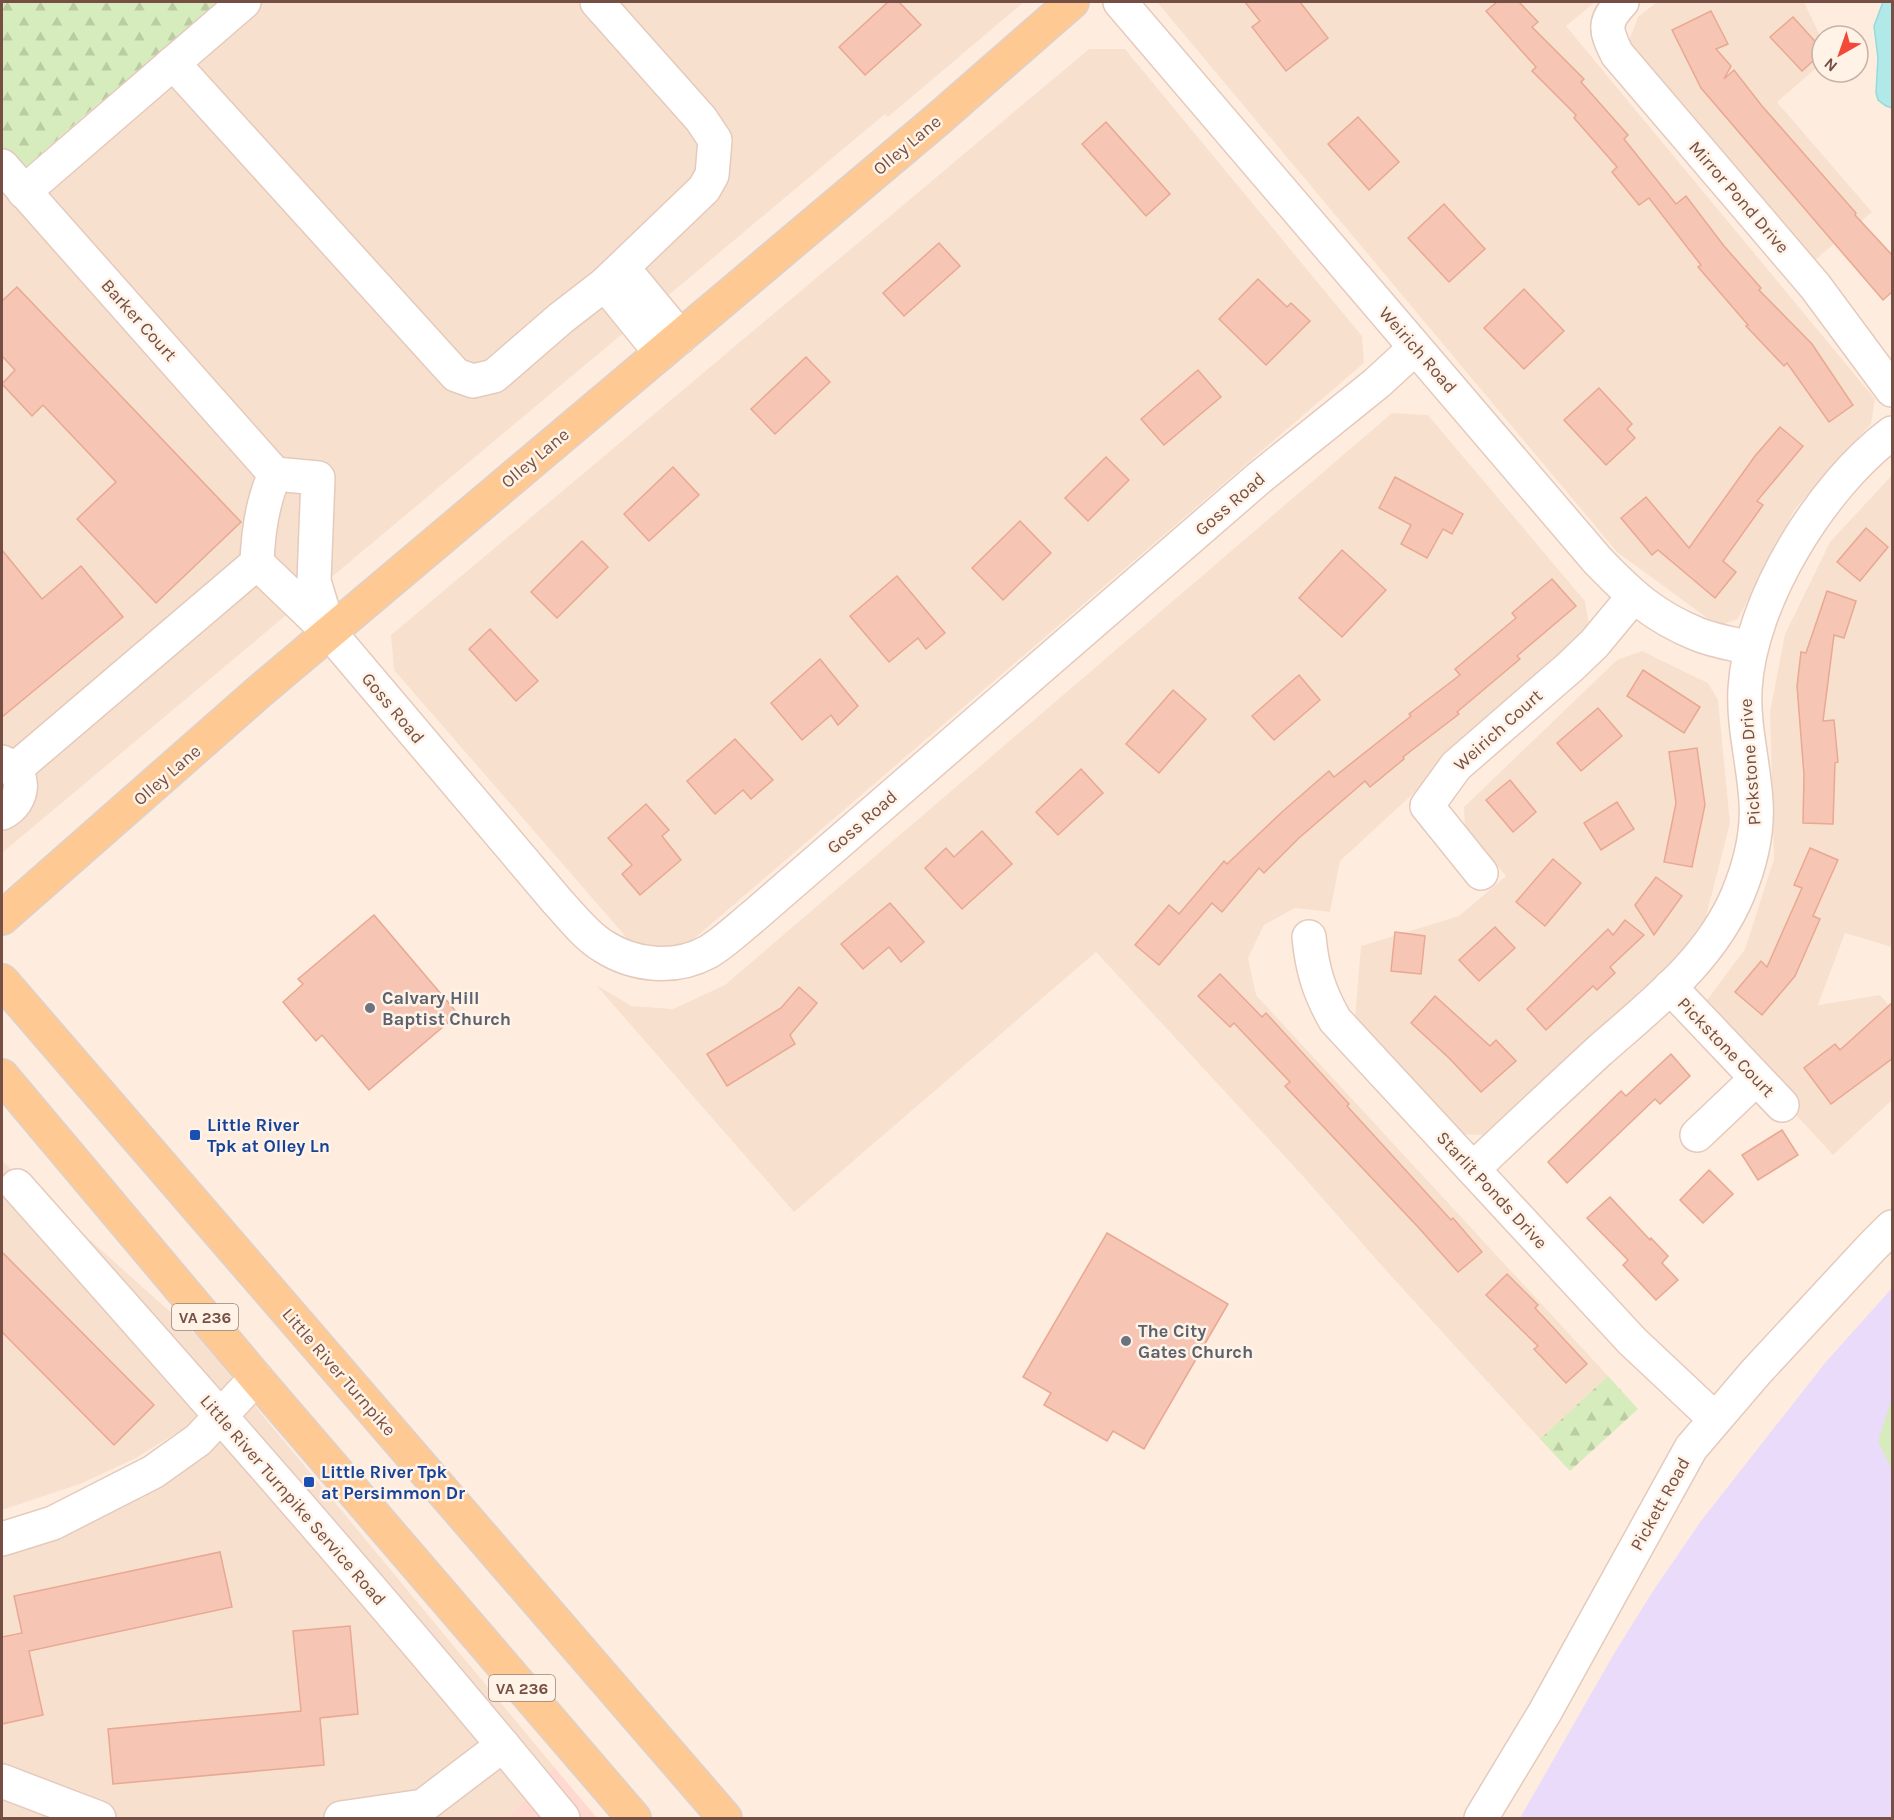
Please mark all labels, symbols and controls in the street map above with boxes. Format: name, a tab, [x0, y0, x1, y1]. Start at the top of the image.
north arrow	[1810, 24, 1870, 84]
text: N	[1820, 54, 1841, 76]
street label: Olley Lane	[869, 110, 945, 180]
street label: Mirror Pond Drive	[1684, 136, 1794, 258]
street label: Barker Court	[96, 274, 182, 366]
street label: Weirich Road	[1374, 302, 1462, 398]
street label: Olley Lane	[497, 423, 573, 493]
street label: Goss Road	[1190, 467, 1270, 541]
street label: Goss Road	[357, 668, 429, 748]
street label: Weirich Court	[1449, 684, 1547, 775]
street label: Pickstone Drive	[1735, 698, 1765, 826]
street label: Olley Lane	[129, 740, 205, 810]
street label: Goss Road	[822, 785, 902, 859]
place label: Calvary Hill Baptist Church	[382, 987, 511, 1030]
street label: Pickstone Court	[1673, 993, 1779, 1102]
marker: Calvary Hill Baptist Church	[363, 1001, 377, 1015]
place label: Little River Tpk at Olley Ln	[207, 1114, 330, 1157]
street label: Starlit Ponds Drive	[1432, 1127, 1552, 1253]
marker: Little River Tpk at Olley Ln	[188, 1128, 202, 1142]
street label: Little River Turnpike	[277, 1303, 401, 1441]
road number: VA 236	[172, 1304, 238, 1330]
place label: The City Gates Church	[1138, 1320, 1253, 1363]
marker: The City Gates Church	[1119, 1334, 1133, 1348]
street label: Little River Turnpike Service Road	[195, 1390, 391, 1610]
street label: Pickett Road	[1625, 1454, 1695, 1554]
place label: Little River Tpk at Persimmon Dr	[321, 1461, 465, 1504]
marker: Little River Tpk at Persimmon Dr	[302, 1475, 316, 1489]
road number: VA 236	[489, 1675, 555, 1701]

